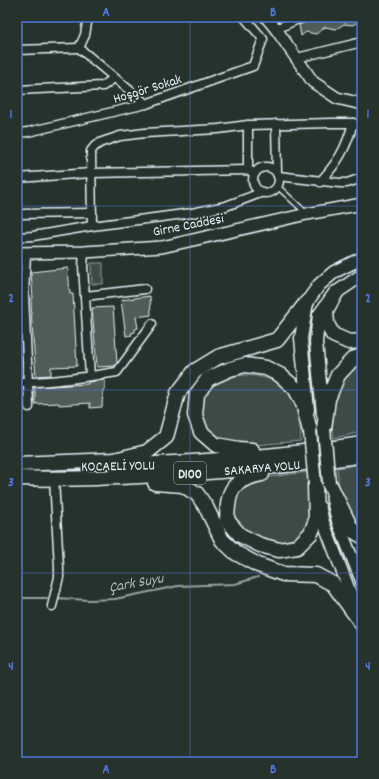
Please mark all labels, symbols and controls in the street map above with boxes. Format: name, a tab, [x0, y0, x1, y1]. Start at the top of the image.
text: A	[102, 4, 110, 23]
text: B	[270, 4, 276, 23]
street label: Hoşgör Sokak	[111, 70, 185, 110]
text: 1	[10, 106, 13, 125]
text: 1	[367, 106, 370, 125]
street label: Girne Caddesi	[151, 209, 226, 243]
text: 2	[8, 290, 14, 309]
text: 2	[365, 290, 371, 309]
street label: KOCAELİ YOLU	[81, 456, 155, 478]
street label: SAKARYA YOLU	[223, 456, 301, 482]
road number: D100	[174, 462, 206, 484]
text: 3	[8, 474, 14, 493]
text: 3	[365, 474, 371, 493]
water label: Çark Suyu	[107, 568, 167, 600]
text: 4	[8, 658, 14, 677]
text: 4	[365, 658, 371, 677]
text: A	[102, 761, 110, 779]
text: B	[270, 761, 276, 779]

